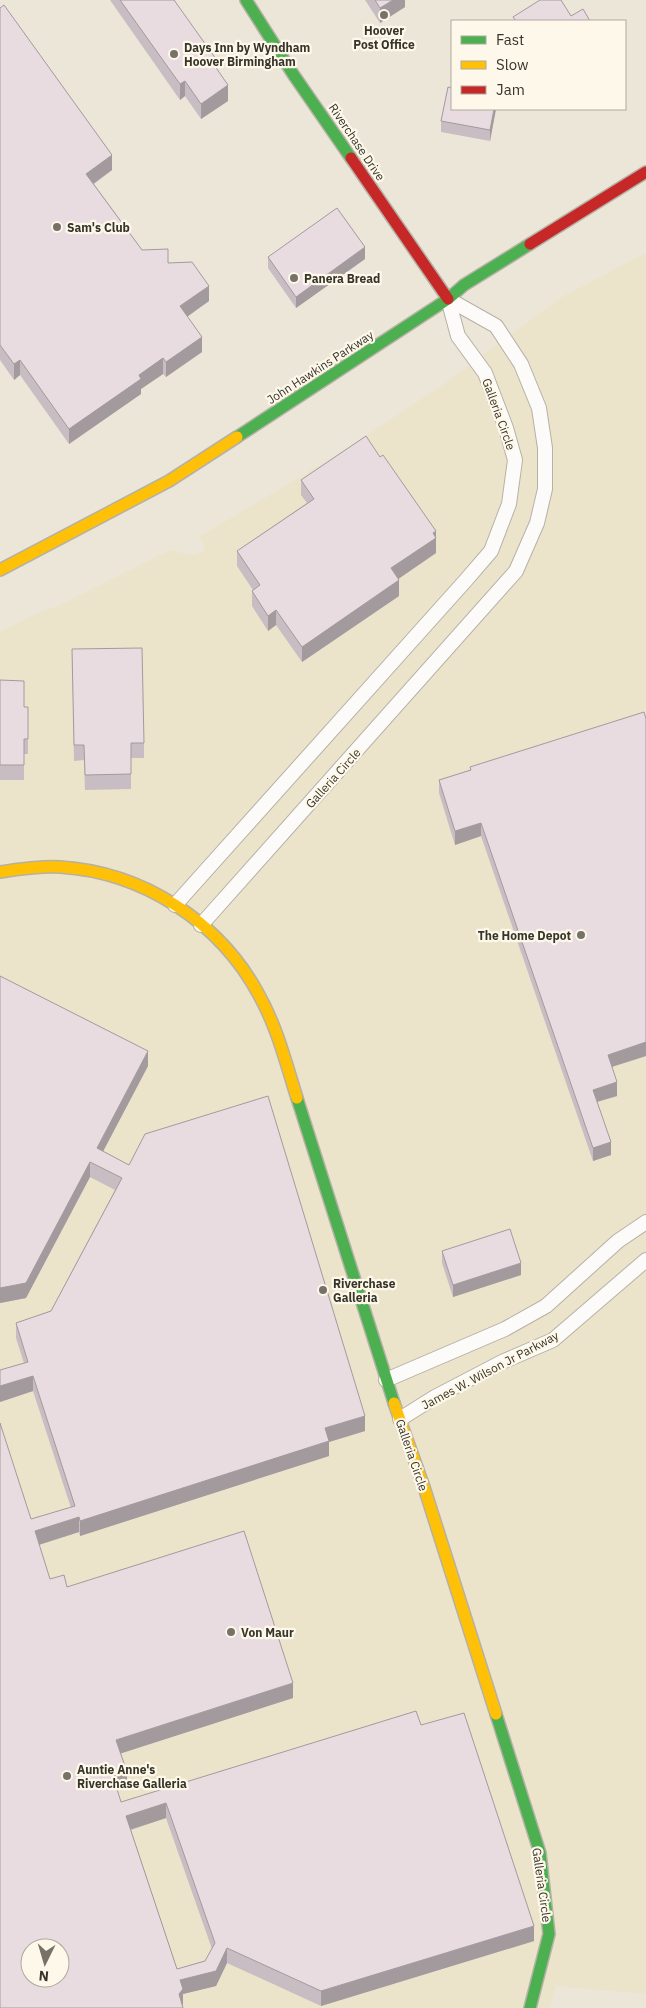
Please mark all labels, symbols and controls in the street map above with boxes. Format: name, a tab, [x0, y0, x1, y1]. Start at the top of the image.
marker: Hoover Post Office	[378, 9, 390, 21]
legend	[451, 20, 626, 110]
place label: Hoover Post Office	[353, 23, 415, 52]
text: Fast	[496, 30, 524, 49]
place label: Days Inn by Wyndham Hoover Birmingham	[184, 40, 310, 69]
marker: Days Inn by Wyndham Hoover Birmingham	[168, 48, 180, 60]
text: Slow	[496, 55, 529, 74]
text: Jam	[496, 80, 525, 99]
street label: Riverchase Drive	[326, 101, 389, 184]
place label: Sam's Club	[67, 220, 130, 235]
marker: Sam's Club	[51, 221, 63, 233]
place label: Panera Bread	[304, 271, 380, 286]
marker: Panera Bread	[288, 272, 300, 284]
street label: John Hawkins Parkway	[264, 327, 376, 407]
street label: Galleria Circle	[479, 376, 519, 452]
street label: Galleria Circle	[302, 745, 364, 811]
place label: The Home Depot	[478, 928, 571, 943]
marker: The Home Depot	[575, 929, 587, 941]
place label: Riverchase Galleria	[333, 1276, 396, 1305]
marker: Riverchase Galleria	[317, 1284, 329, 1296]
street label: James W. Wilson Jr Parkway	[419, 1327, 561, 1413]
street label: Galleria Circle	[393, 1417, 431, 1493]
place label: Von Maur	[241, 1625, 294, 1640]
marker: Von Maur	[225, 1626, 237, 1638]
place label: Auntie Anne's Riverchase Galleria	[77, 1762, 187, 1791]
marker: Auntie Anne's Riverchase Galleria	[61, 1770, 73, 1782]
street label: Galleria Circle	[529, 1847, 555, 1924]
north arrow	[20, 1938, 70, 1988]
text: N	[38, 1967, 50, 1985]

